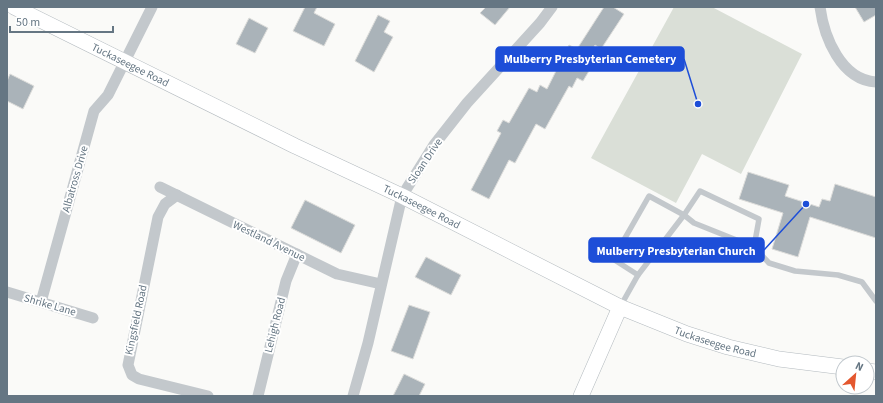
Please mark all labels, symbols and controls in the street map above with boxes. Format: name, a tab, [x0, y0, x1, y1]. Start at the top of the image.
scale bar	[10, 8, 113, 34]
text: 50 m	[16, 14, 40, 31]
street label: Tuckaseegee Road	[89, 39, 172, 90]
callout: Mulberry Presbyterian Cemetery	[496, 47, 684, 71]
text: Mulberry Presbyterian Cemetery	[504, 51, 677, 68]
street label: Sloan Drive	[404, 135, 446, 187]
street label: Albatross Drive	[58, 143, 92, 214]
street label: Tuckaseegee Road	[381, 181, 463, 232]
street label: Westland Avenue	[230, 217, 308, 265]
callout: Mulberry Presbyterian Church	[589, 238, 764, 262]
text: Mulberry Presbyterian Church	[596, 243, 756, 260]
street label: Kingsfield Road	[121, 284, 151, 356]
street label: Shrike Lane	[22, 290, 78, 320]
street label: Lehigh Road	[261, 296, 289, 354]
street label: Tuckaseegee Road	[672, 322, 758, 361]
north arrow	[835, 355, 875, 395]
text: N	[853, 358, 866, 375]

